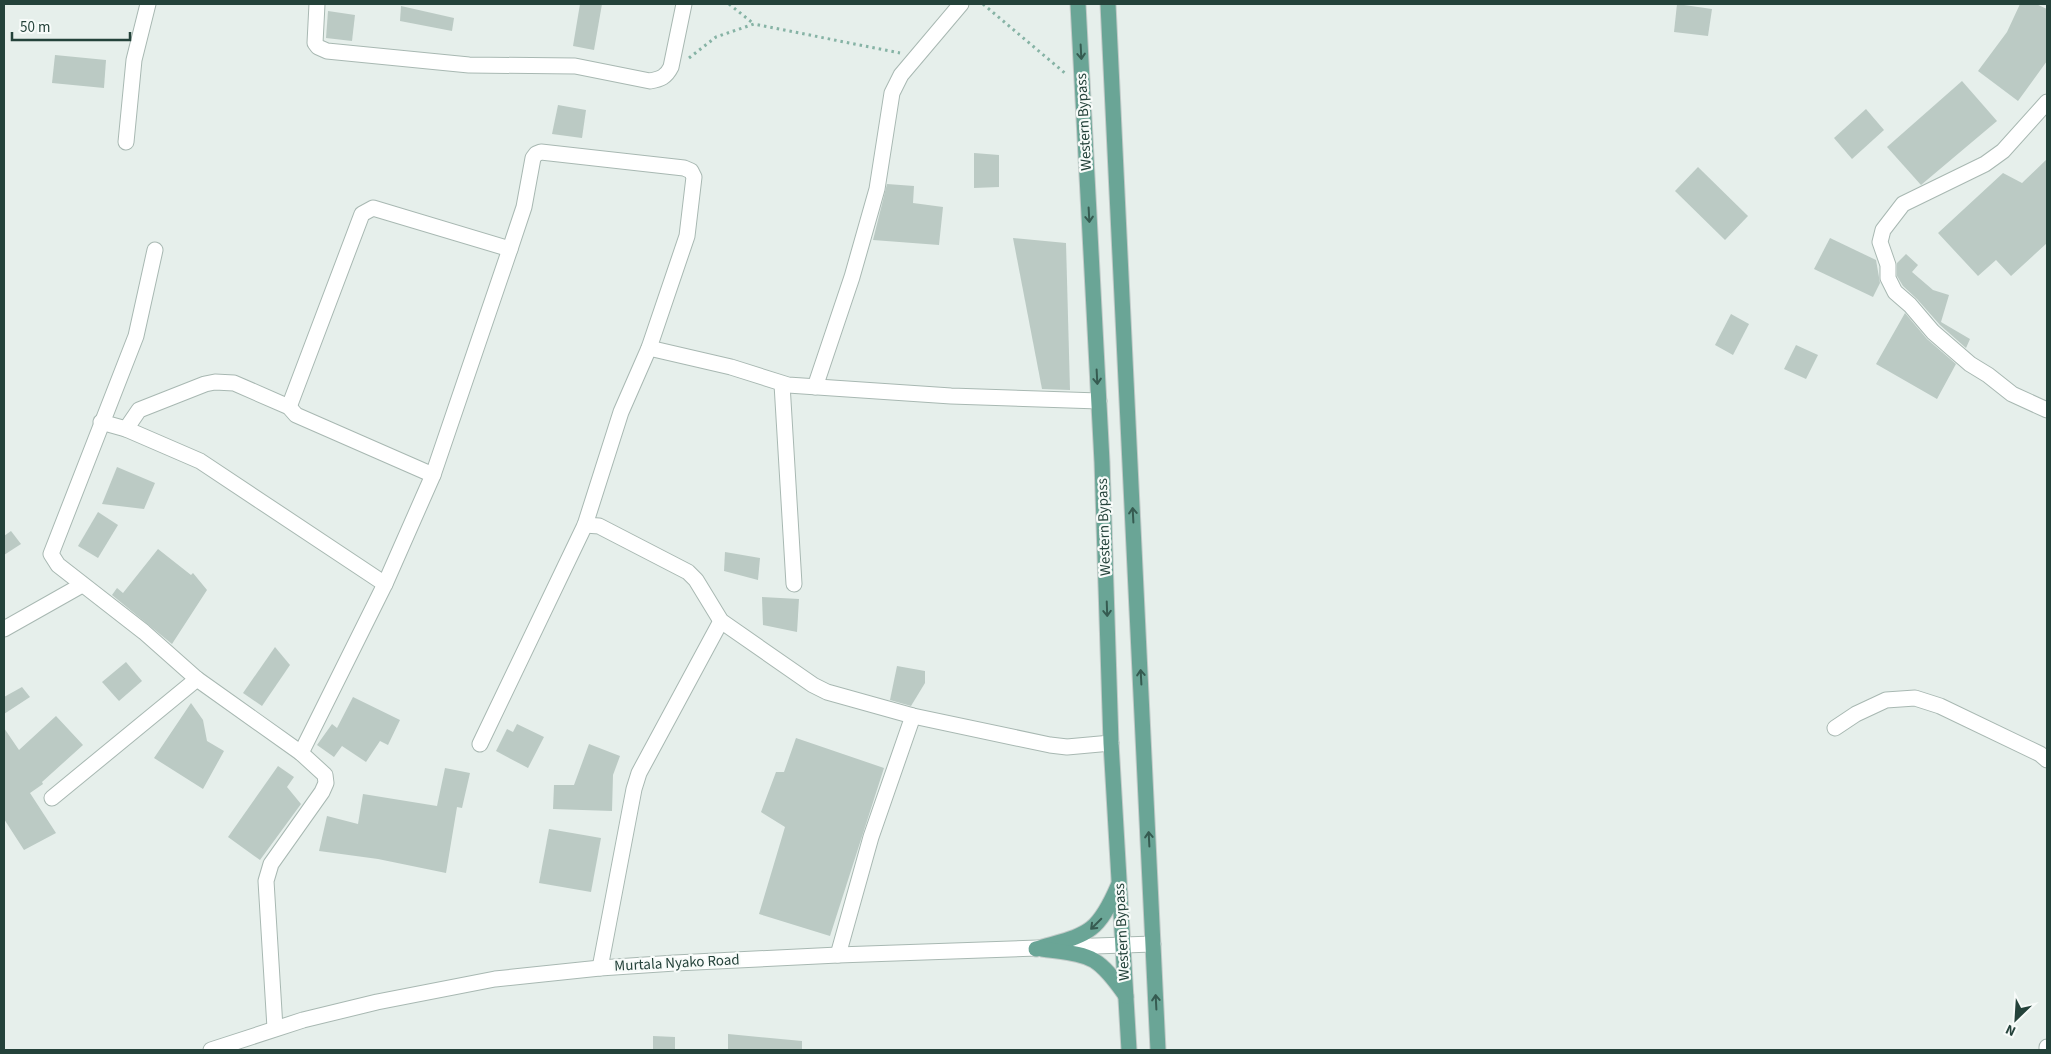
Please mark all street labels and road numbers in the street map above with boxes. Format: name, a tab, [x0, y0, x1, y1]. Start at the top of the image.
street label: Western Bypass	[1071, 73, 1097, 171]
street label: Western Bypass	[1092, 478, 1116, 576]
street label: Western Bypass	[1109, 883, 1135, 981]
street label: Murtala Nyako Road	[614, 949, 740, 977]

